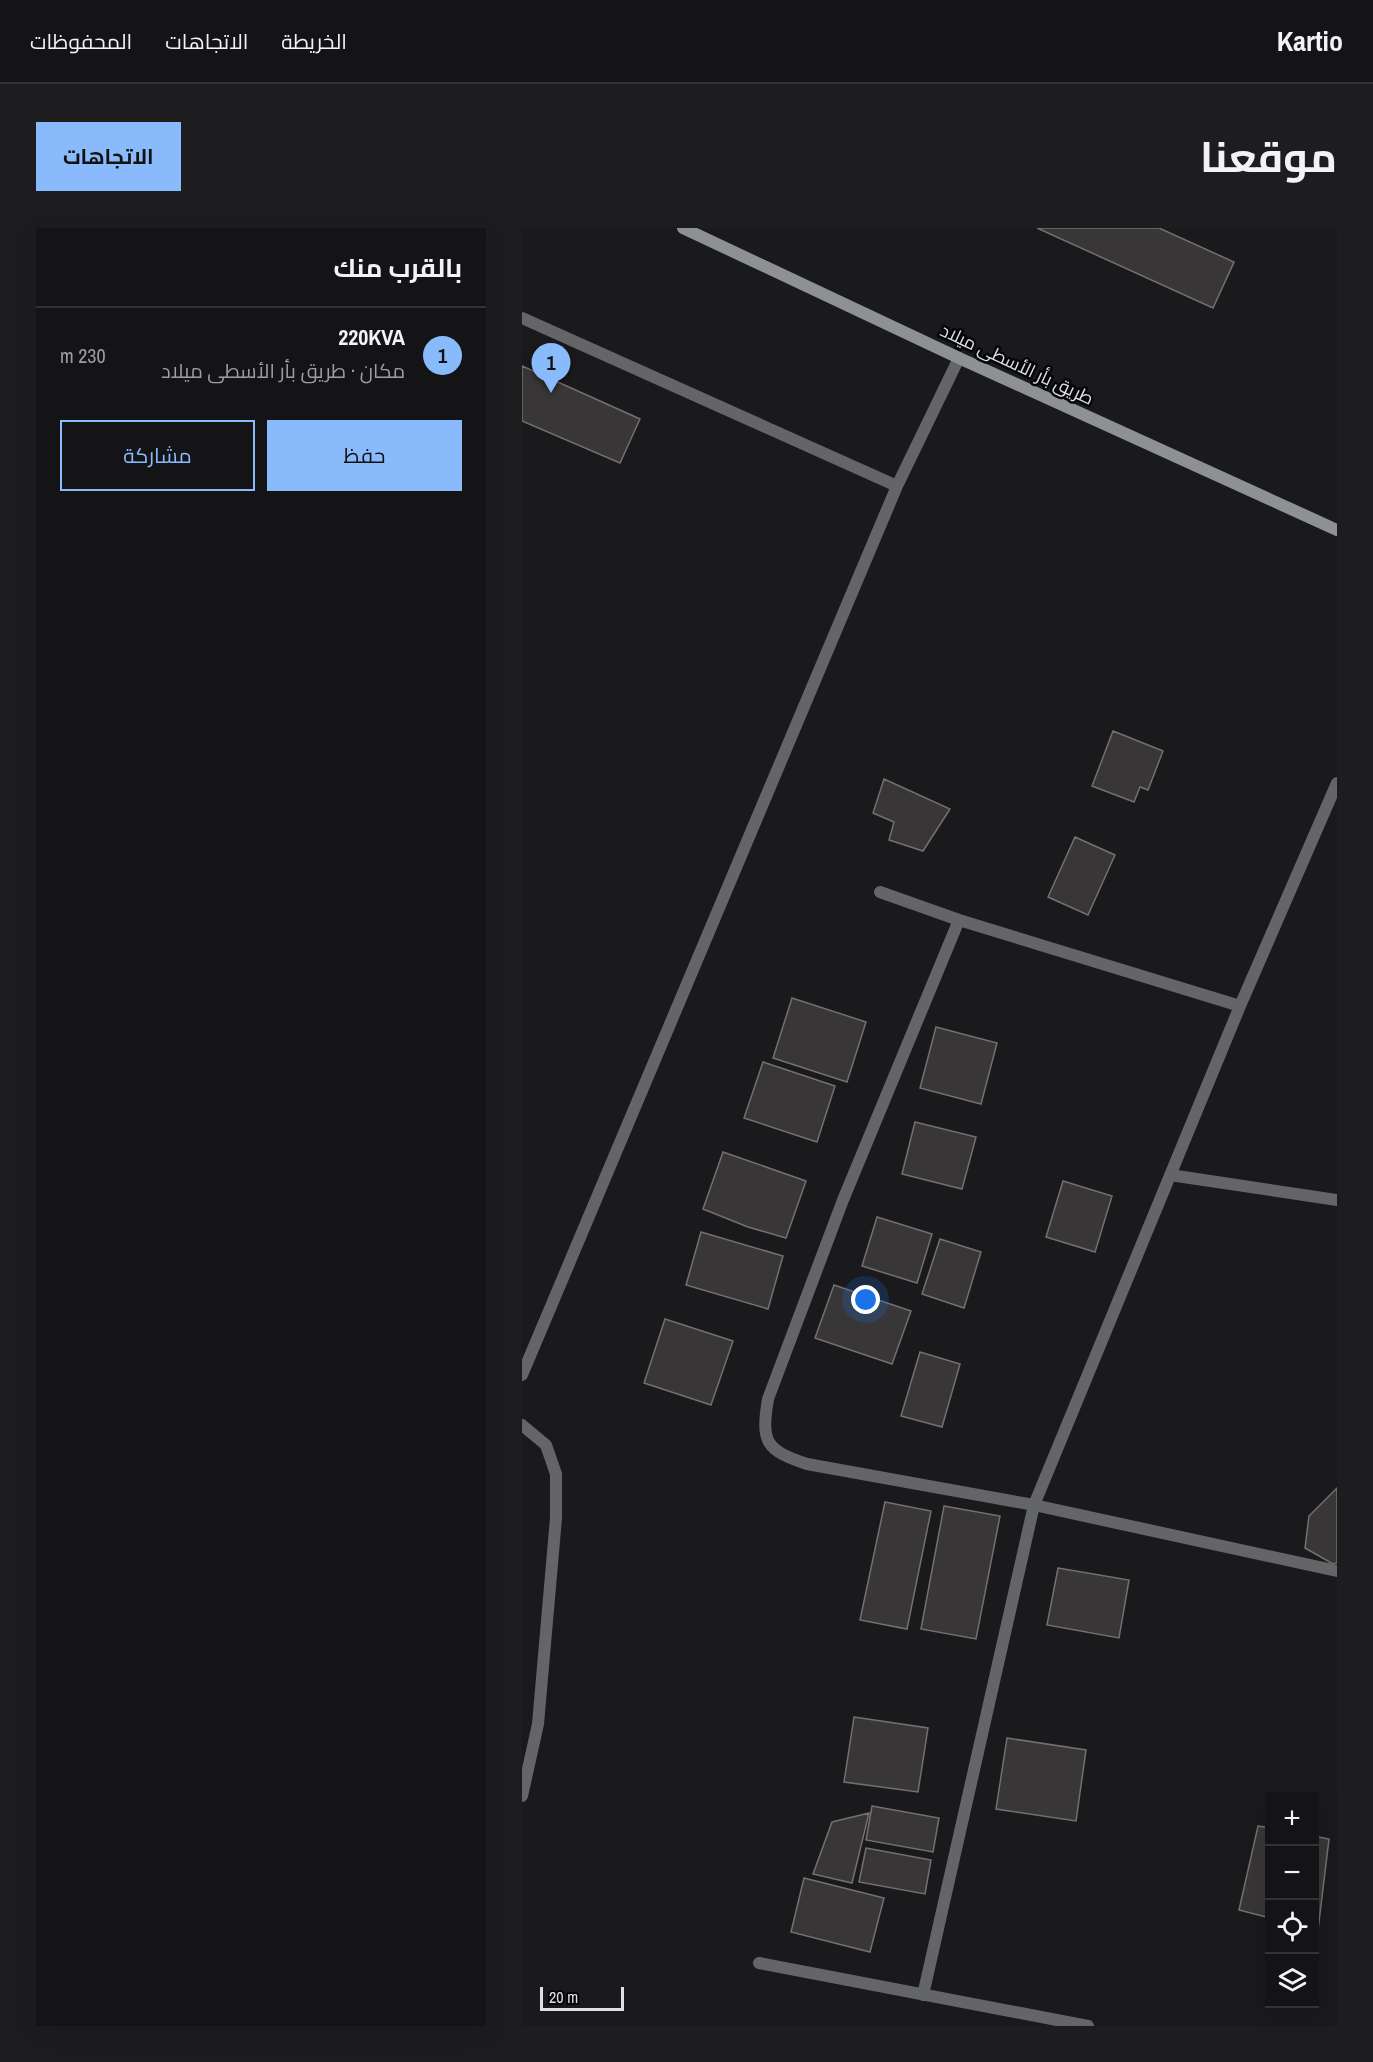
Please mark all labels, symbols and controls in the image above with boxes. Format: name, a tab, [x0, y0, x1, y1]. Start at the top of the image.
text: Kartio	[1277, 22, 1343, 60]
text: المحفوظات	[30, 27, 132, 56]
text: الاتجاهات	[165, 27, 248, 56]
text: الخريطة	[281, 27, 347, 56]
button: الاتجاهات	[36, 122, 181, 191]
text: موقعنا	[1200, 129, 1337, 185]
text: بالقرب منك	[333, 250, 462, 285]
street label: طريق بأر الأسطى ميلاد	[936, 317, 1098, 411]
text: 220KVA	[338, 322, 405, 352]
text: 230 m	[60, 342, 106, 369]
text: 1	[438, 342, 447, 369]
pin: 1	[531, 344, 570, 393]
text: مكان · طريق بأر الأسطى ميلاد	[161, 357, 405, 384]
button: مشاركة	[60, 420, 255, 491]
button: حفظ	[267, 420, 462, 491]
your location	[851, 1285, 880, 1314]
map controls	[1265, 1792, 1319, 2008]
button: +	[1265, 1792, 1319, 1846]
button: −	[1265, 1846, 1319, 1900]
button: locate	[1265, 1900, 1319, 1954]
button: layers	[1265, 1954, 1319, 2008]
scale bar	[540, 1984, 624, 2012]
text: 20 m	[549, 1986, 578, 2008]

